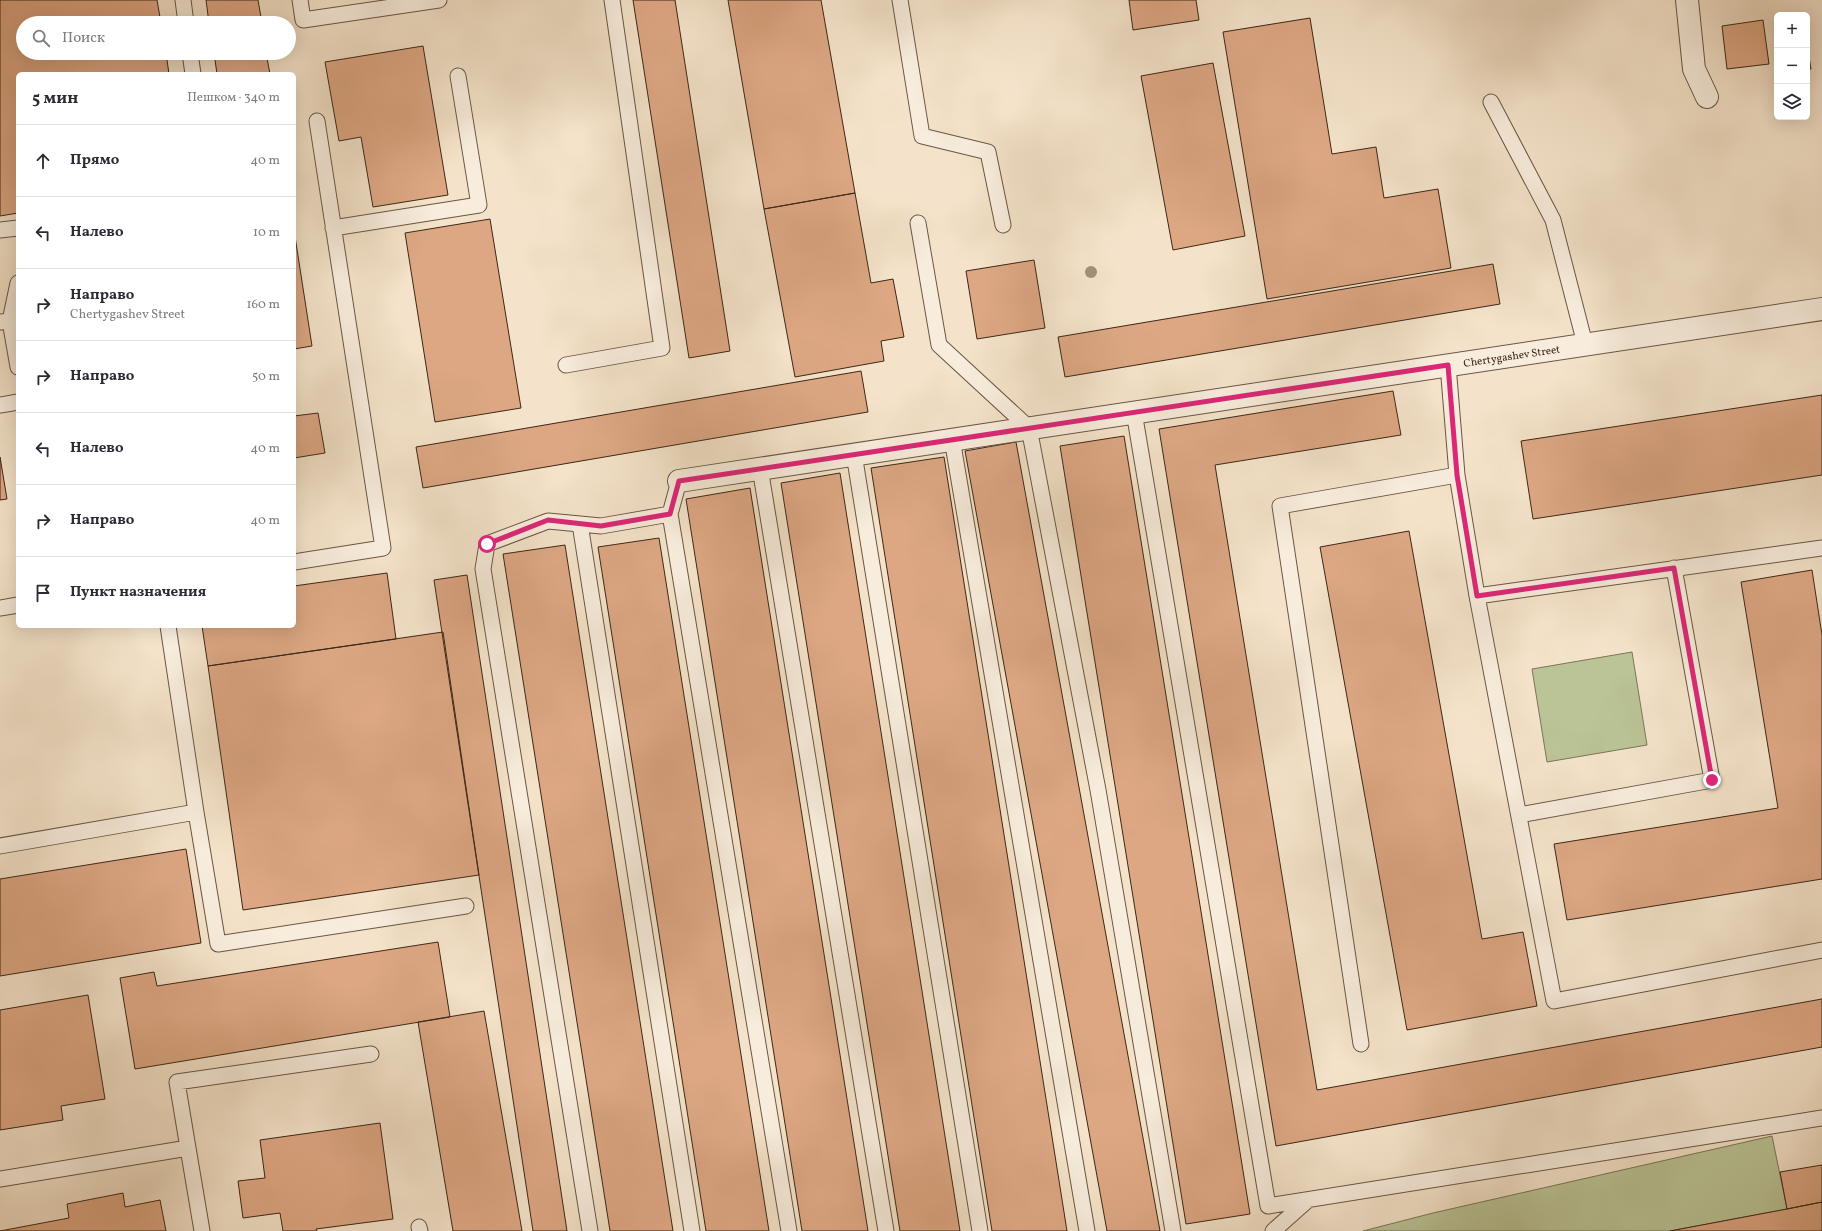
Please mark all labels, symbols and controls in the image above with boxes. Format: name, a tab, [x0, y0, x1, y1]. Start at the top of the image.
map controls	[1774, 12, 1810, 120]
button: +	[1774, 12, 1810, 48]
search box	[16, 16, 296, 60]
icon: search	[30, 27, 52, 49]
text: Поиск	[62, 28, 105, 49]
button: −	[1774, 48, 1810, 84]
button: layers	[1774, 84, 1810, 120]
text: 5 мин	[32, 87, 78, 110]
text: Пешком · 340 m	[187, 89, 280, 107]
icon: ahead	[32, 150, 54, 172]
text: Прямо	[70, 150, 119, 171]
text: 40 m	[251, 152, 280, 170]
icon: left	[32, 222, 54, 244]
text: Налево	[70, 222, 124, 243]
text: 10 m	[253, 224, 280, 242]
text: Направо	[70, 285, 134, 306]
icon: right	[32, 294, 54, 316]
text: 160 m	[246, 296, 280, 314]
text: Chertygashev Street	[70, 306, 185, 324]
street label: Chertygashev Street	[1463, 343, 1561, 372]
icon: right	[32, 366, 54, 388]
text: Направо	[70, 366, 134, 387]
text: 50 m	[252, 368, 280, 386]
icon: left	[32, 438, 54, 460]
text: Налево	[70, 438, 124, 459]
text: 40 m	[251, 440, 280, 458]
icon: right	[32, 510, 54, 532]
text: Направо	[70, 510, 134, 531]
text: 40 m	[251, 512, 280, 530]
route start	[478, 535, 496, 553]
icon: arrive	[32, 582, 54, 604]
text: Пункт назначения	[70, 582, 206, 603]
route end	[1703, 771, 1721, 789]

